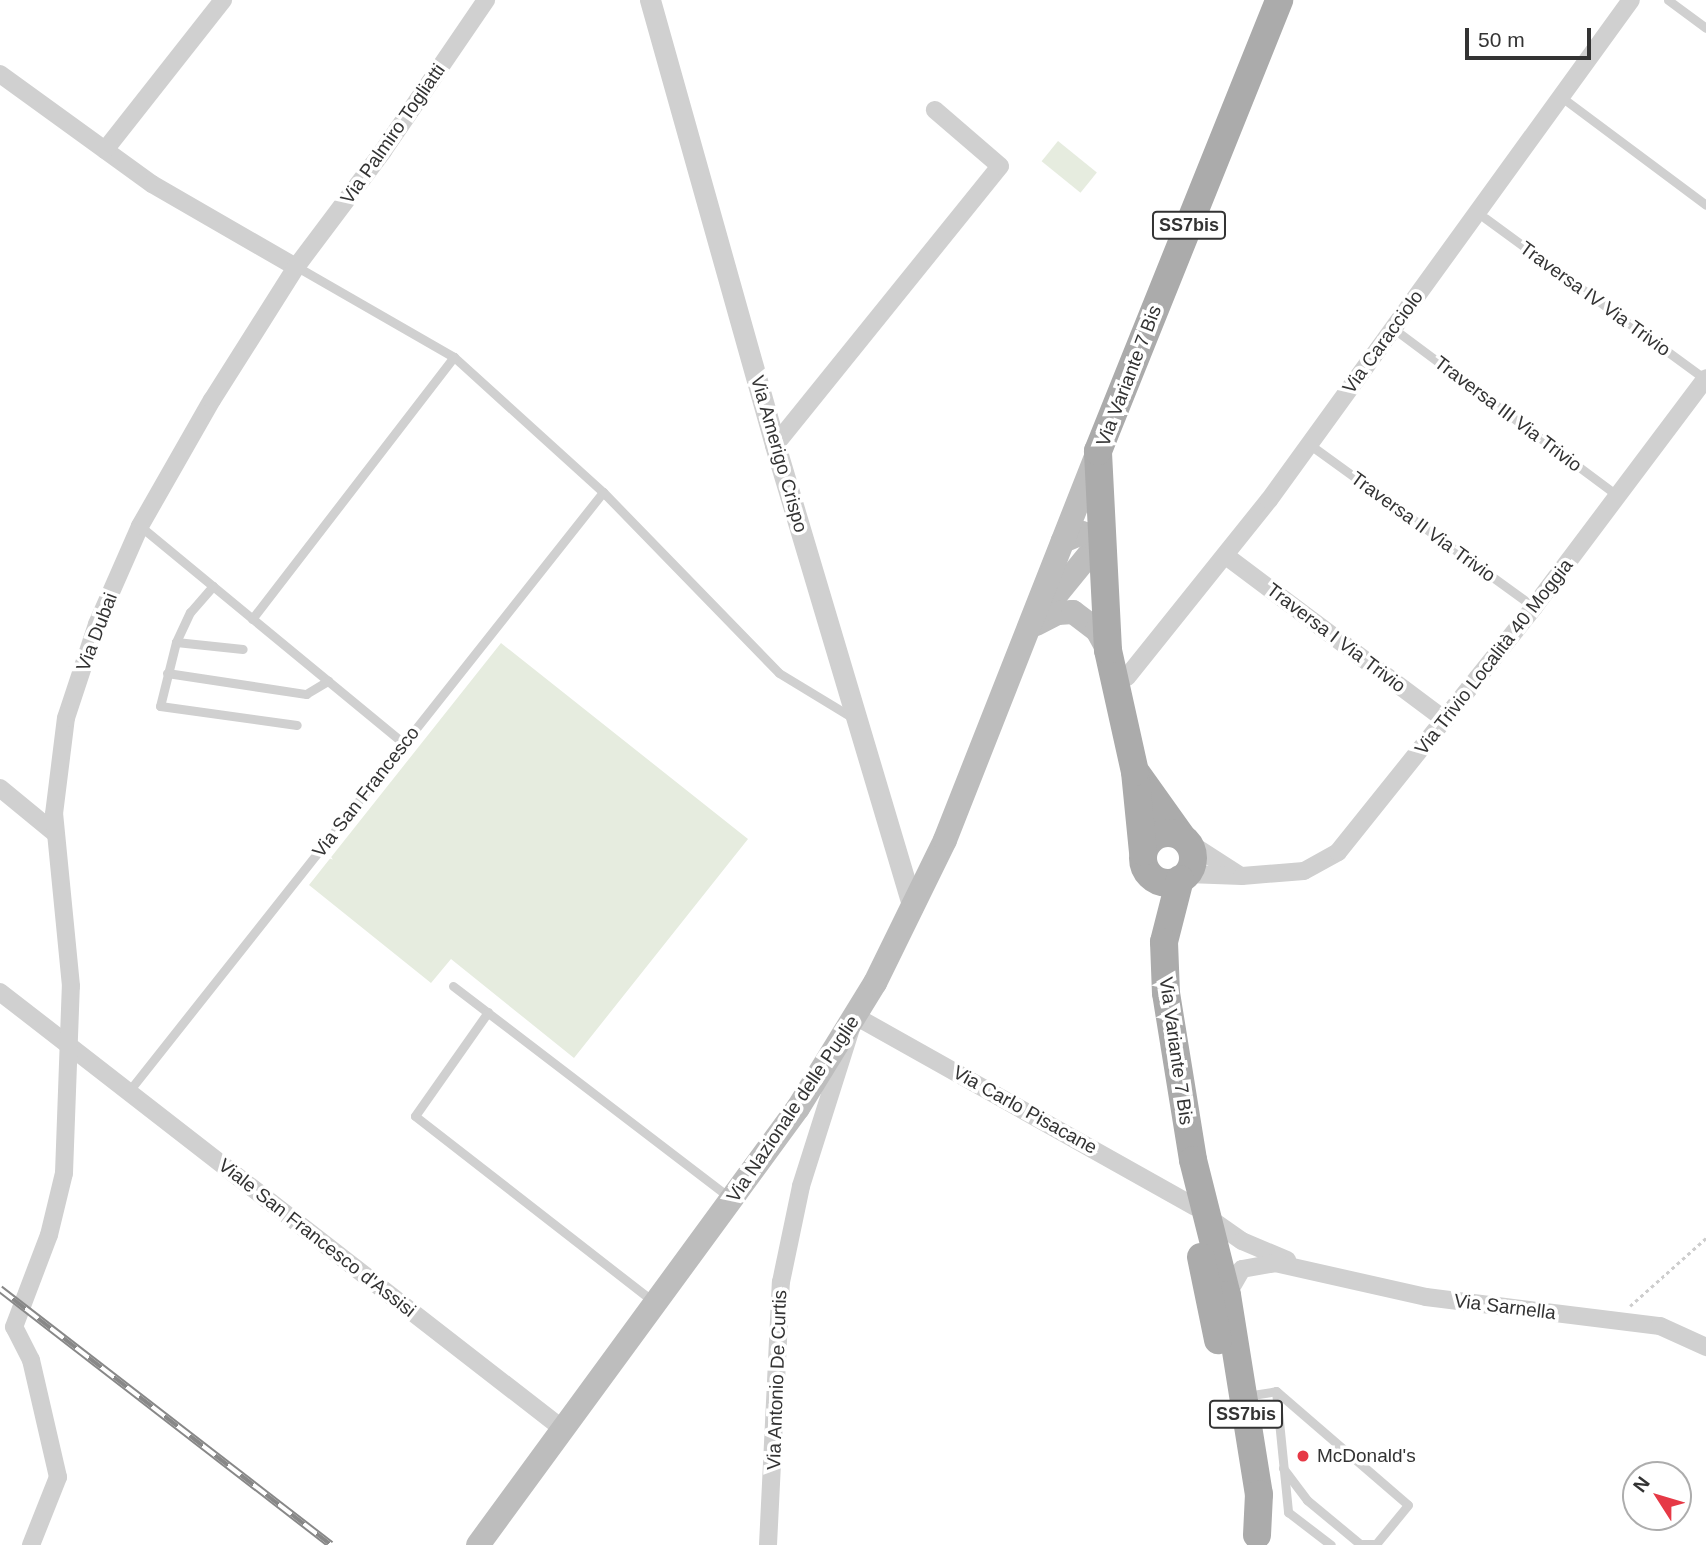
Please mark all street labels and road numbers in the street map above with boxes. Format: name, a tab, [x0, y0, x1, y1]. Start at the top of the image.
street label: Via Palmiro Togliatti	[336, 59, 450, 209]
road number: SS7bis	[1150, 210, 1228, 240]
street label: Traversa IV Via Trivio	[1515, 237, 1675, 361]
street label: Via Caracciolo	[1338, 286, 1428, 398]
street label: Via Variante 7 Bis	[1092, 302, 1166, 450]
street label: Traversa III Via Trivio	[1430, 351, 1586, 477]
street label: Via Amerigo Crispo	[746, 372, 812, 536]
street label: Traversa II Via Trivio	[1346, 467, 1500, 587]
street label: Via Trivio Località 40 Moggia	[1410, 554, 1578, 760]
street label: Traversa I Via Trivio	[1262, 578, 1410, 698]
street label: Via Dubai	[72, 590, 122, 674]
street label: Via San Francesco	[308, 722, 424, 862]
street label: Via Variante 7 Bis	[1154, 976, 1198, 1126]
street label: Via Nazionale delle Puglie	[722, 1011, 864, 1207]
street label: Via Carlo Pisacane	[949, 1061, 1101, 1159]
street label: Viale San Francesco d'Assisi	[214, 1154, 420, 1322]
street label: Via Antonio De Curtis	[762, 1289, 792, 1471]
street label: Via Sarnella	[1453, 1289, 1557, 1325]
road number: SS7bis	[1208, 1400, 1284, 1428]

